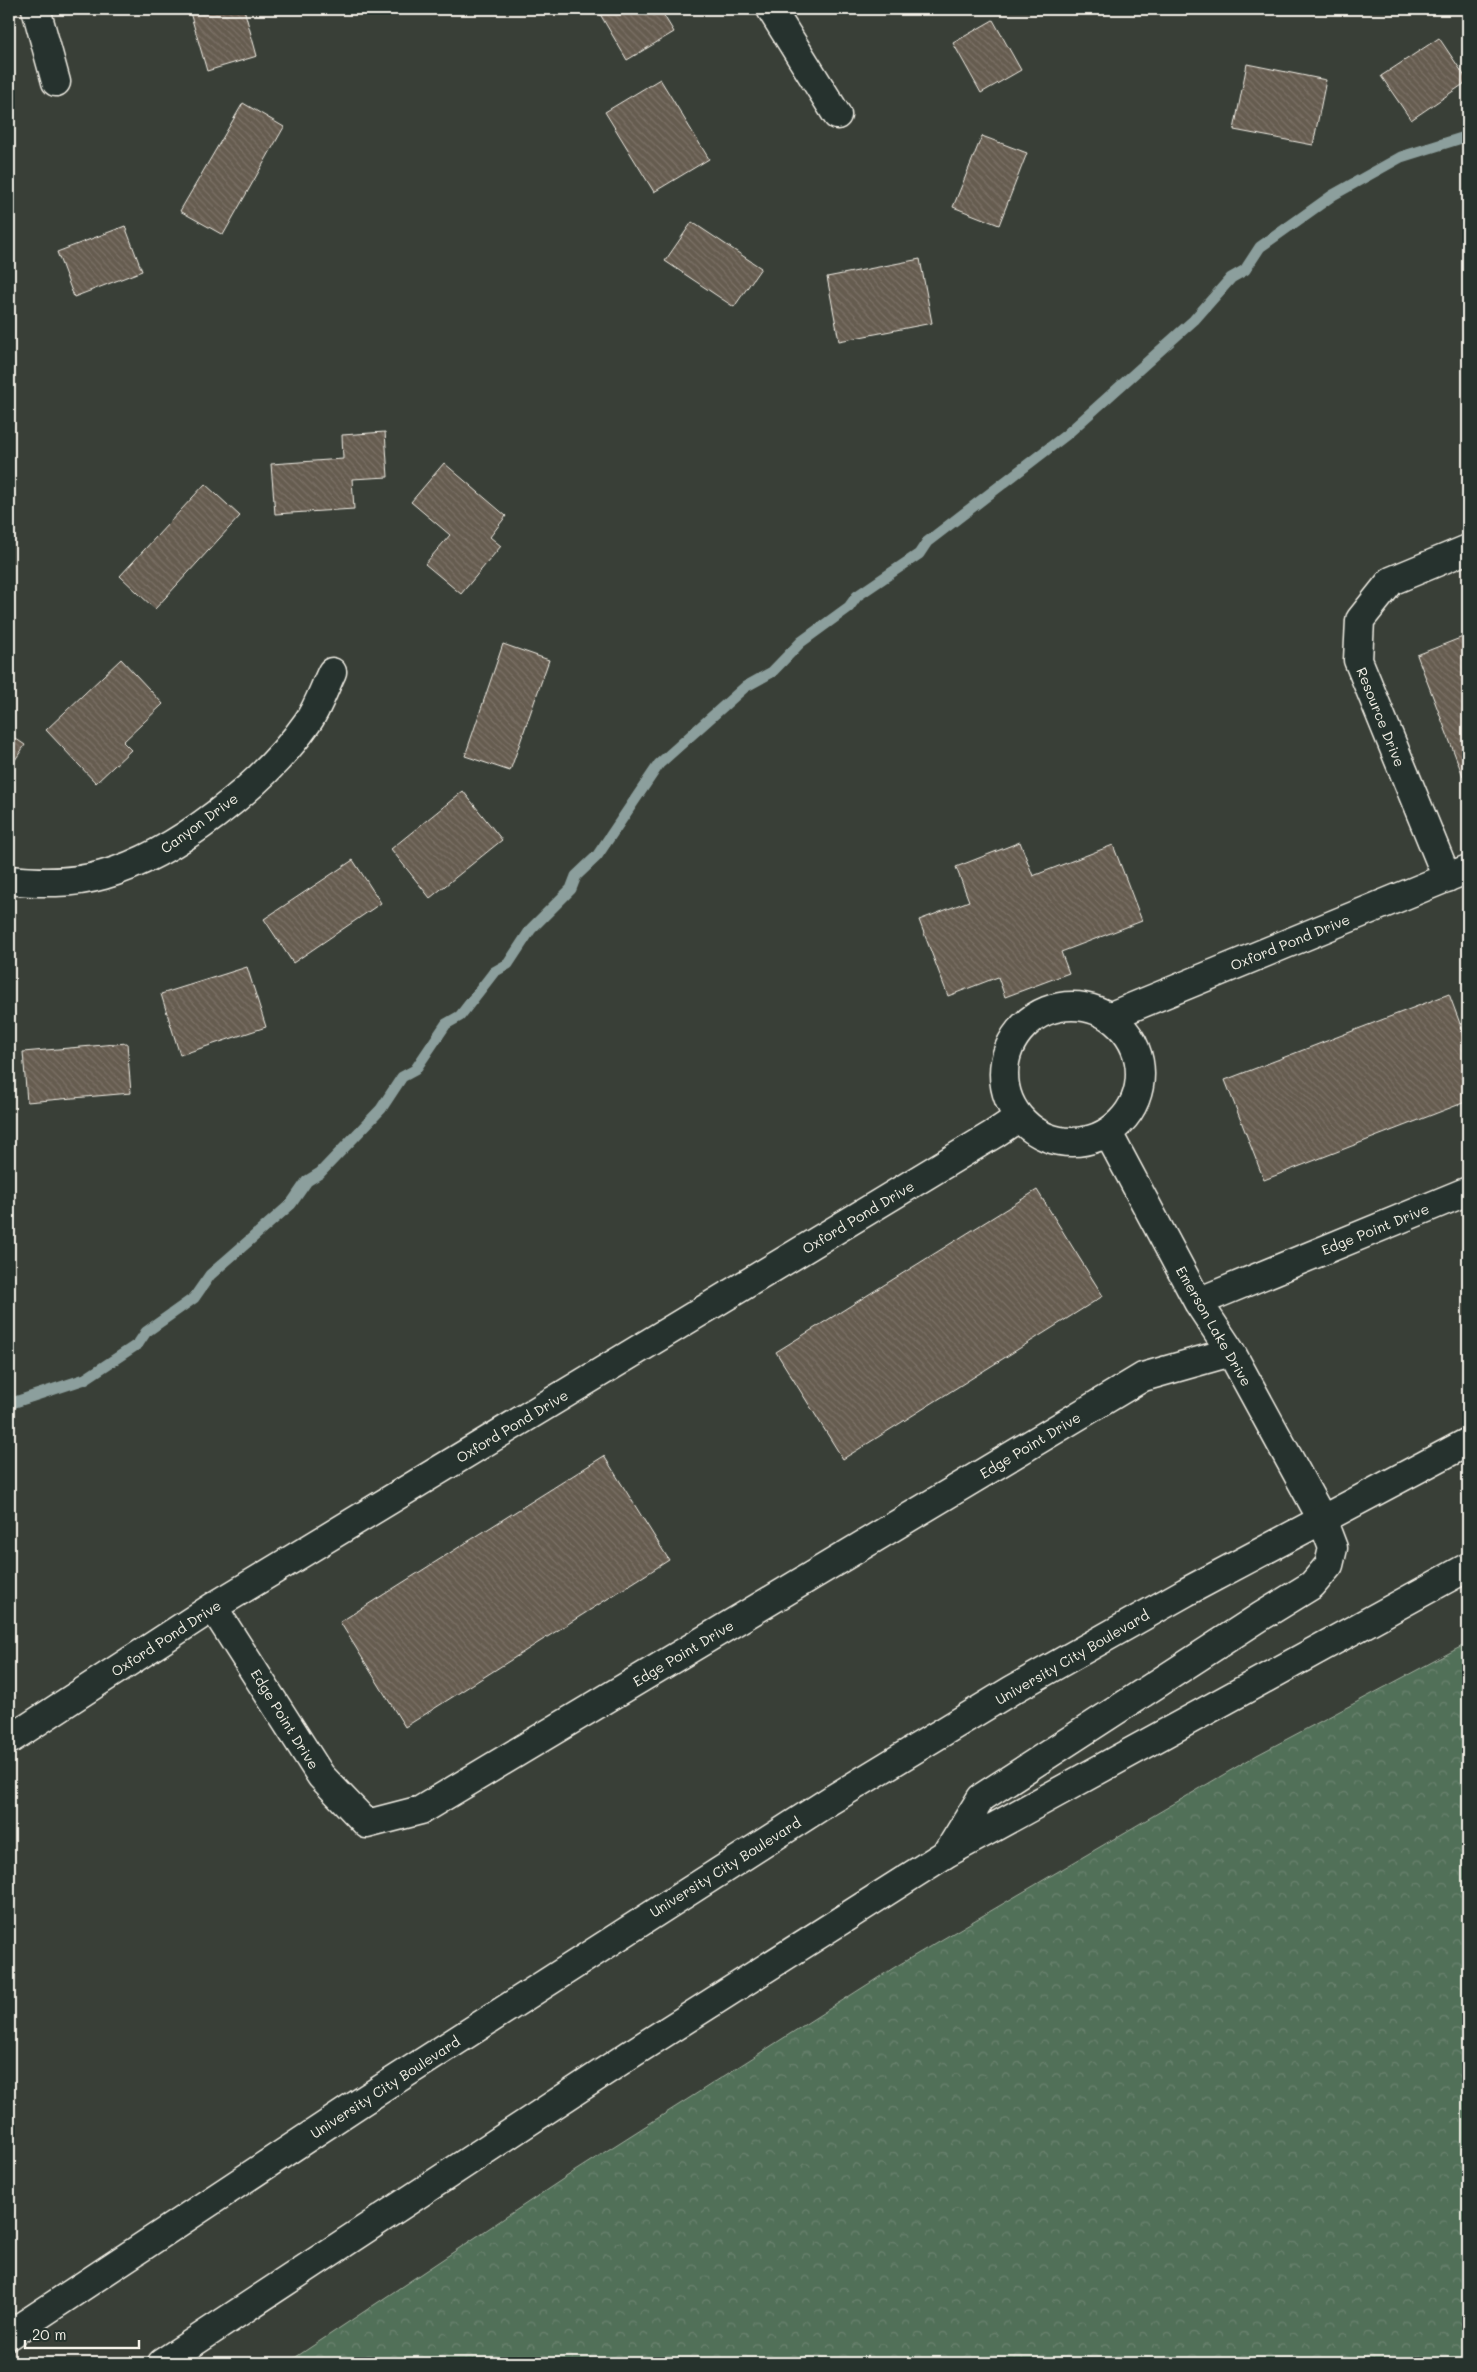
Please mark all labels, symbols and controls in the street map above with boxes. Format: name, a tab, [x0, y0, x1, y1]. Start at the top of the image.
street label: Resource Drive	[1352, 664, 1410, 770]
street label: Canyon Drive	[156, 788, 242, 858]
street label: Oxford Pond Drive	[1227, 909, 1353, 975]
street label: Oxford Pond Drive	[799, 1176, 917, 1258]
street label: Edge Point Drive	[1318, 1199, 1432, 1259]
street label: Emerson Lake Drive	[1172, 1262, 1256, 1390]
street label: Oxford Pond Drive	[453, 1385, 571, 1467]
street label: Edge Point Drive	[976, 1407, 1084, 1483]
street label: Oxford Pond Drive	[107, 1595, 225, 1681]
street label: University City Boulevard	[992, 1605, 1152, 1709]
street label: Edge Point Drive	[629, 1615, 737, 1691]
street label: Edge Point Drive	[247, 1665, 323, 1773]
street label: University City Boulevard	[646, 1813, 804, 1921]
street label: University City Boulevard	[307, 2031, 463, 2143]
scale bar	[25, 2317, 139, 2349]
text: 20 m	[32, 2324, 66, 2344]

